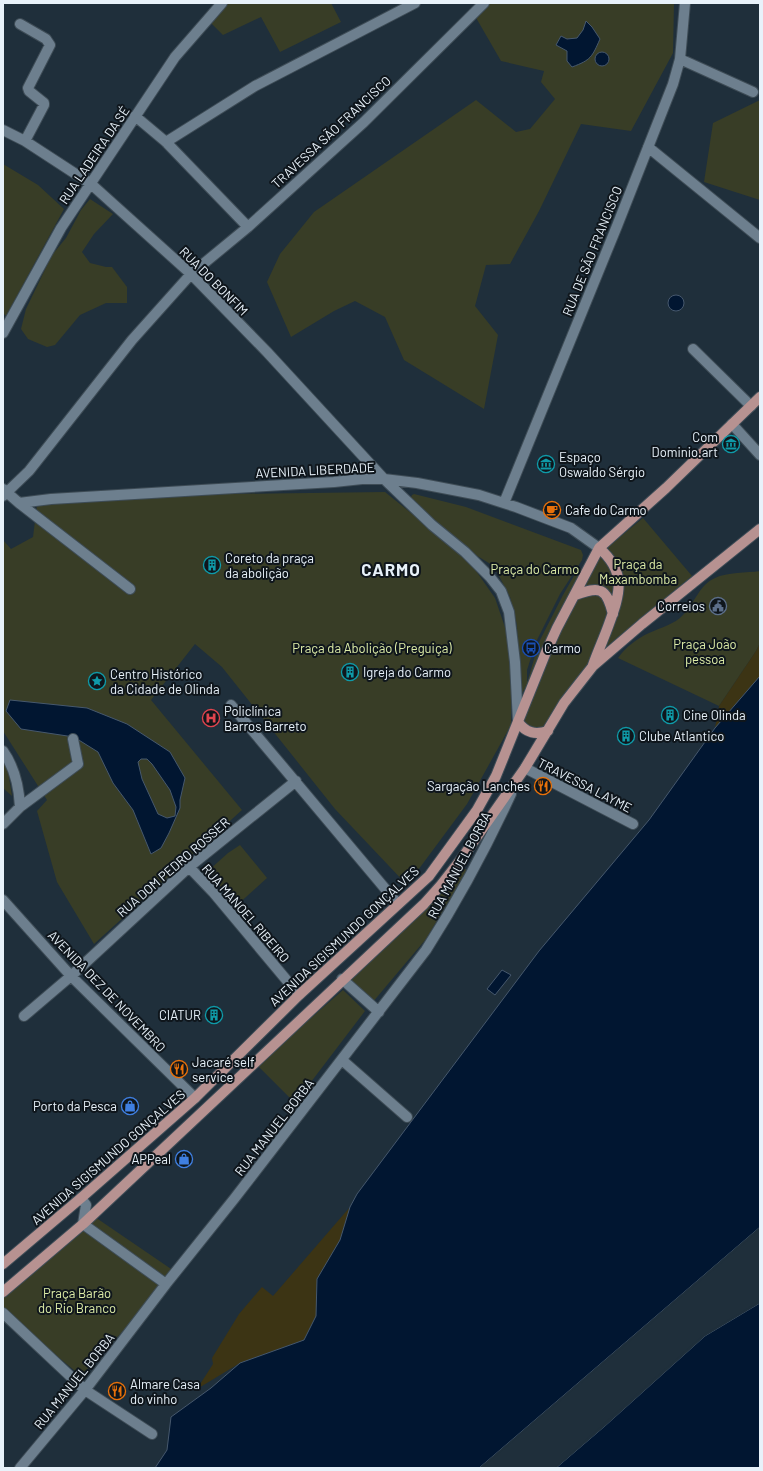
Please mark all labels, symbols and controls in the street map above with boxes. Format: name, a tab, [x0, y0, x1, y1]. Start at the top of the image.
street label: TRAVESSA SÃO FRANCISCO	[268, 72, 394, 192]
street label: RUA LADEIRA DA SÉ	[55, 103, 133, 207]
street label: RUA DE SÃO FRANCISCO	[559, 184, 625, 318]
street label: RUA DO BONFIM	[176, 243, 252, 319]
place label: Com Dominio.art	[652, 429, 718, 460]
museum icon: Com Dominio.art	[721, 434, 741, 454]
place label: Espaço Oswaldo Sérgio	[559, 449, 645, 480]
museum icon: Espaço Oswaldo Sérgio	[536, 454, 556, 474]
street label: AVENIDA LIBERDADE	[255, 459, 375, 481]
cafe icon: Cafe do Carmo	[542, 500, 562, 520]
place label: Cafe do Carmo	[565, 502, 647, 518]
place label: Coreto da praça da abolição	[225, 550, 314, 581]
building icon: Coreto da praça da abolição	[202, 555, 222, 575]
park label: Praça da Maxambomba	[599, 556, 677, 587]
district label: CARMO	[361, 559, 421, 579]
park label: Praça do Carmo	[491, 561, 579, 577]
public building icon: Correios	[708, 596, 728, 616]
place label: Correios	[657, 598, 705, 614]
park label: Praça João pessoa	[673, 636, 737, 667]
bus stop icon: Carmo	[521, 638, 541, 658]
park label: Praça da Abolição (Preguiça)	[292, 640, 452, 656]
place label: Carmo	[544, 640, 581, 656]
building icon: Igreja do Carmo	[340, 662, 360, 682]
place label: Igreja do Carmo	[363, 664, 451, 680]
place label: Centro Histórico da Cidade de Olinda	[110, 666, 220, 697]
place icon: Centro Histórico da Cidade de Olinda	[87, 671, 107, 691]
place label: Policlínica Barros Barreto	[224, 703, 307, 734]
building icon: Cine Olinda	[660, 705, 680, 725]
place label: Cine Olinda	[683, 707, 746, 723]
hospital icon: Policlínica Barros Barreto	[201, 708, 221, 728]
building icon: Clube Atlantico	[616, 726, 636, 746]
place label: Clube Atlantico	[639, 728, 724, 744]
street label: TRAVESSA LAYME	[535, 754, 635, 816]
restaurant icon: Sargação Lanches	[533, 776, 553, 796]
place label: Sargação Lanches	[427, 778, 530, 794]
street label: RUA MANUEL BORBA	[424, 809, 494, 921]
street label: RUA DOM PEDRO ROSSER	[113, 814, 233, 920]
street label: RUA MANOEL RIBEIRO	[199, 860, 293, 966]
street label: AVENIDA SIGISMUNDO GONÇALVES	[266, 862, 422, 1010]
street label: AVENIDA DEZ DE NOVEMBRO	[45, 927, 169, 1055]
building icon: CIATUR	[204, 1005, 224, 1025]
place label: CIATUR	[159, 1007, 201, 1023]
place label: Jacaré self service	[192, 1054, 255, 1085]
restaurant icon: Jacaré self service	[169, 1059, 189, 1079]
street label: RUA MANUEL BORBA	[231, 1075, 317, 1179]
street label: AVENIDA SIGISMUNDO GONÇALVES	[28, 1086, 188, 1228]
shop icon: Porto da Pesca	[120, 1096, 140, 1116]
place label: Porto da Pesca	[33, 1098, 117, 1114]
shop icon: APPeal	[174, 1149, 194, 1169]
place label: APPeal	[131, 1151, 171, 1167]
park label: Praça Barão do Rio Branco	[38, 1285, 116, 1316]
street label: RUA MANUEL BORBA	[30, 1330, 118, 1432]
place label: Almare Casa do vinho	[130, 1376, 200, 1407]
restaurant icon: Almare Casa do vinho	[107, 1381, 127, 1401]

